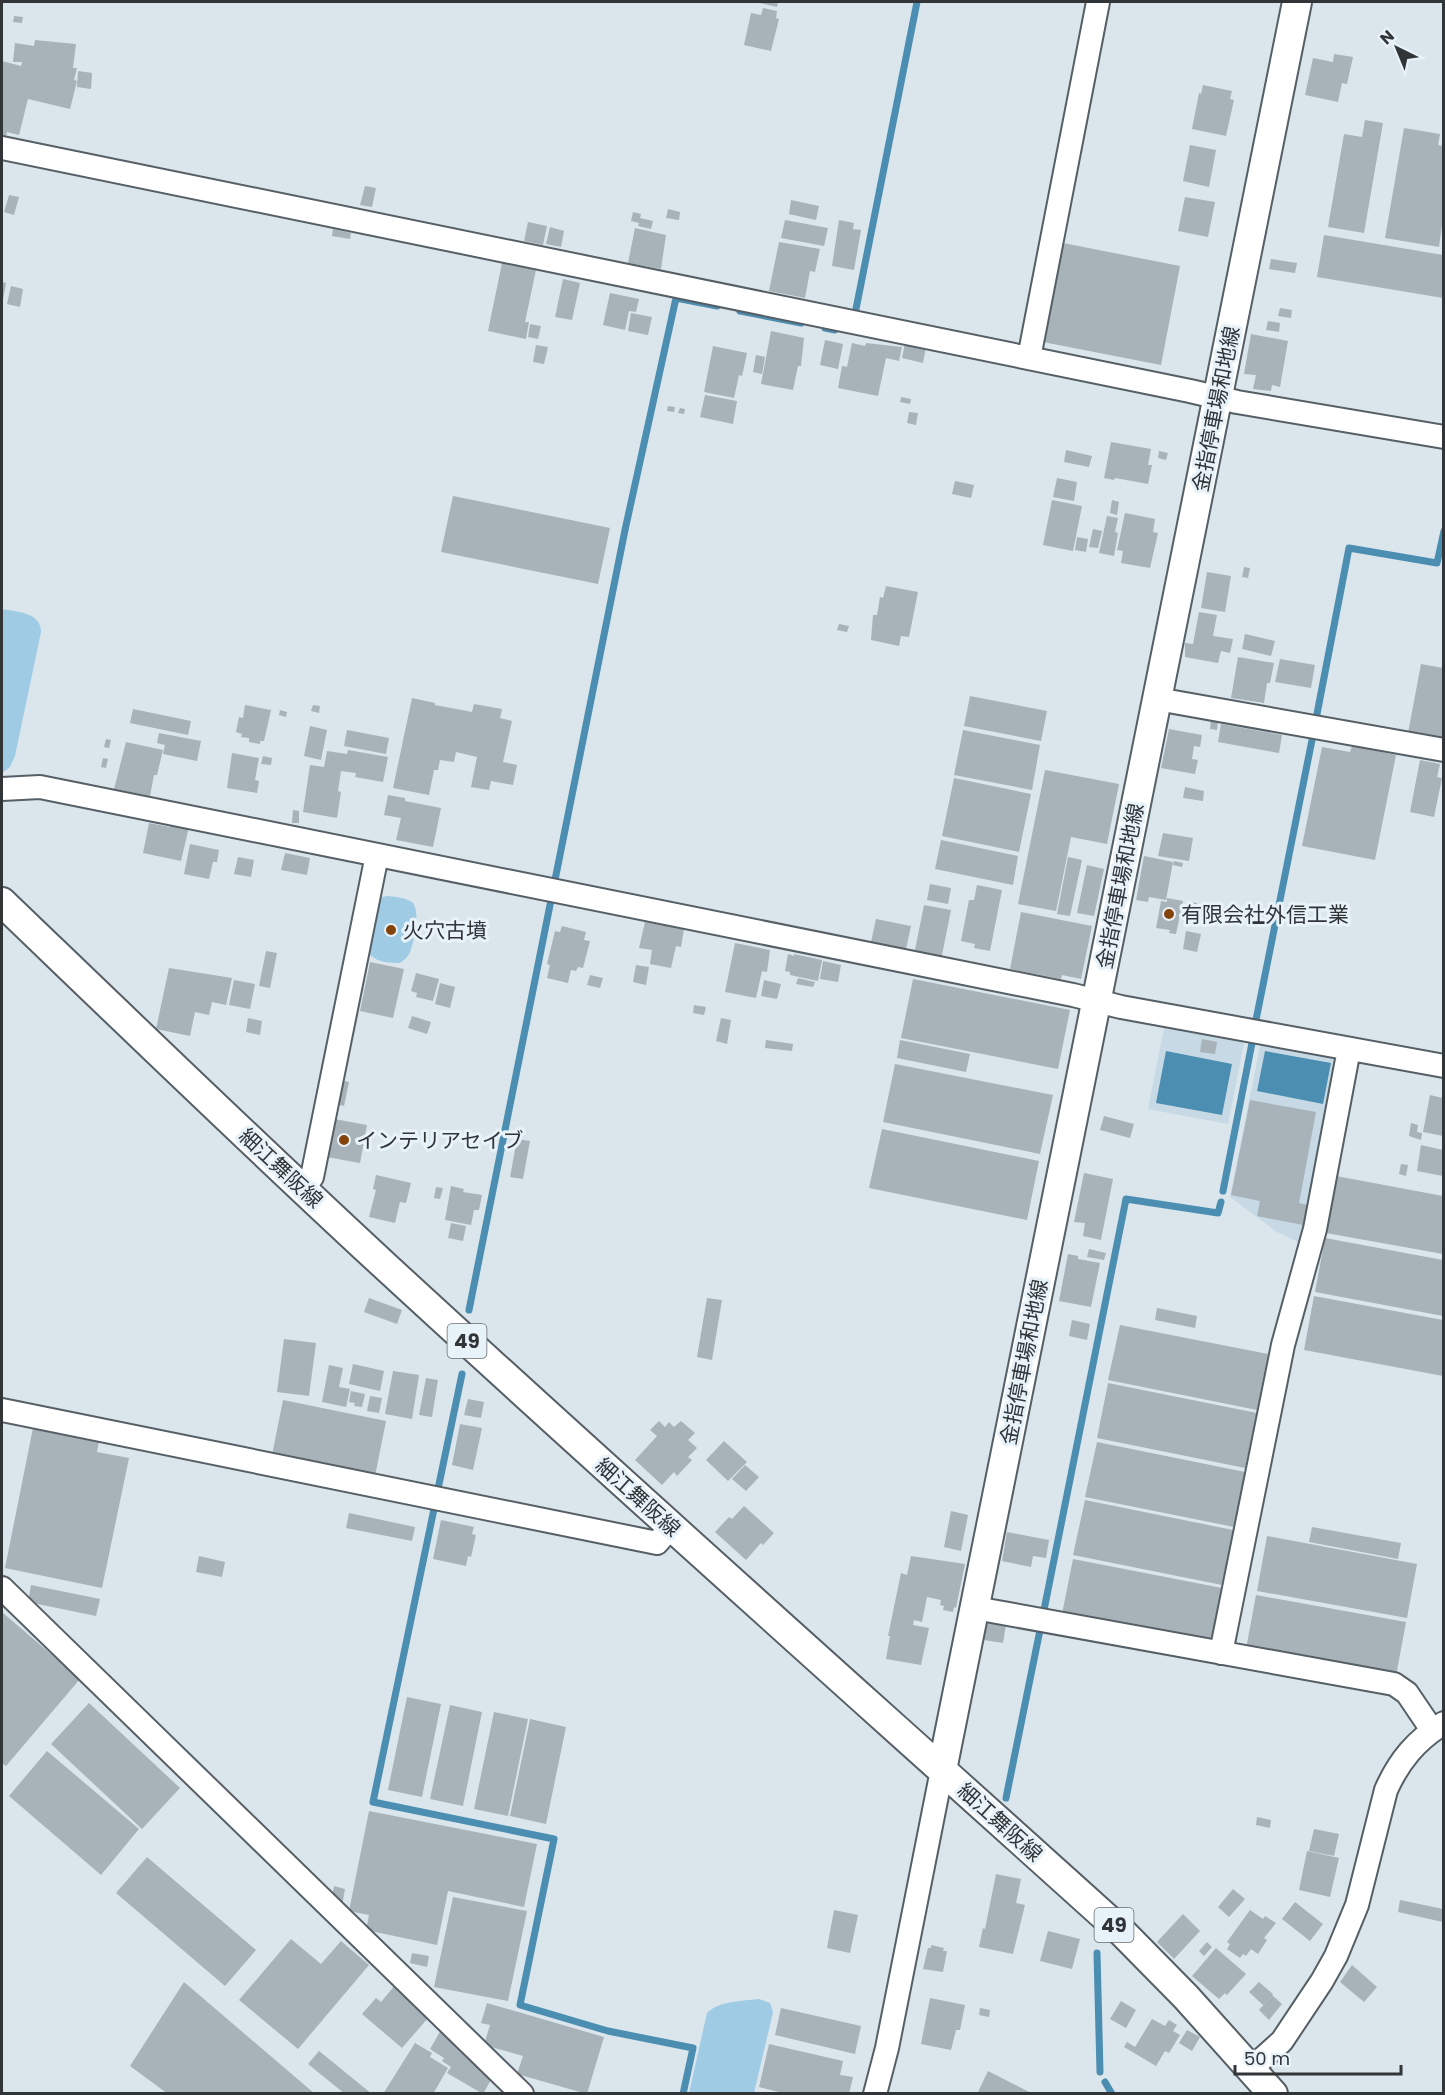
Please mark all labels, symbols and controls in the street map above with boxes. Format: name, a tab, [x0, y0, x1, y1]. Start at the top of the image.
north arrow	[1367, 18, 1427, 78]
text: N	[1375, 25, 1399, 50]
street label: 金指停車場和地線	[1186, 324, 1246, 494]
street label: 金指停車場和地線	[1090, 801, 1150, 971]
place label: 有限会社外信工業	[1181, 900, 1349, 929]
marker: 有限会社外信工業	[1162, 907, 1176, 921]
place label: 火穴古墳	[403, 916, 487, 945]
marker: 火穴古墳	[384, 923, 398, 937]
street label: 細江舞阪線	[233, 1122, 329, 1214]
place label: インテリアセイブ	[356, 1126, 524, 1155]
marker: インテリアセイブ	[337, 1133, 351, 1147]
street label: 金指停車場和地線	[994, 1277, 1054, 1447]
road number: 49	[448, 1324, 486, 1358]
street label: 細江舞阪線	[589, 1451, 687, 1543]
street label: 細江舞阪線	[951, 1776, 1049, 1868]
road number: 49	[1094, 1908, 1134, 1942]
scale bar	[1235, 2038, 1402, 2076]
text: 50 m	[1244, 2046, 1290, 2071]

